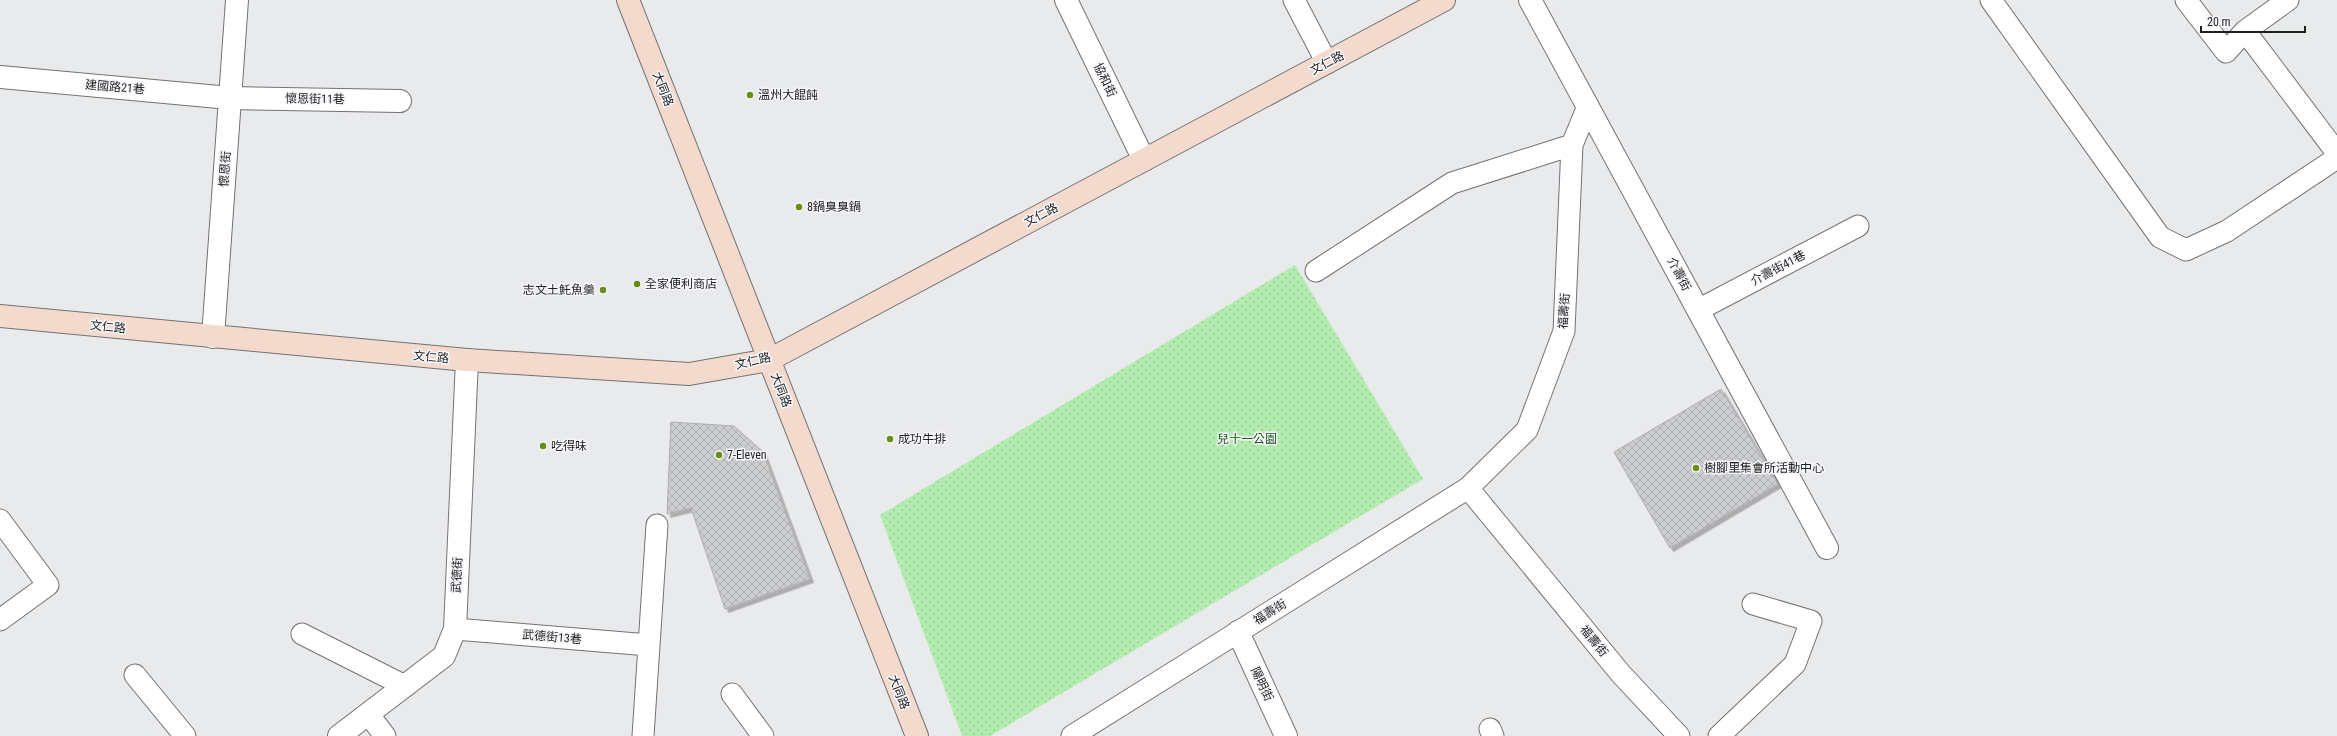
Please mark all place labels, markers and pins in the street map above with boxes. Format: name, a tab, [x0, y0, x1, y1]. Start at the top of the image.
place label: 溫州大餛飩	[758, 88, 818, 102]
marker: 溫州大餛飩	[745, 90, 755, 100]
place label: 8鍋臭臭鍋	[807, 200, 861, 214]
marker: 8鍋臭臭鍋	[794, 202, 804, 212]
place label: 全家便利商店	[645, 277, 717, 291]
marker: 全家便利商店	[632, 279, 642, 289]
place label: 志文土魠魚羹	[523, 283, 595, 297]
marker: 志文土魠魚羹	[598, 285, 608, 295]
place label: 成功牛排	[898, 432, 946, 446]
marker: 成功牛排	[885, 434, 895, 444]
place label: 吃得味	[551, 439, 587, 453]
marker: 吃得味	[538, 441, 548, 451]
place label: 7-Eleven	[727, 448, 767, 462]
marker: 7-Eleven	[714, 450, 724, 460]
place label: 樹腳里集會所活動中心	[1704, 461, 1824, 475]
marker: 樹腳里集會所活動中心	[1691, 463, 1701, 473]

